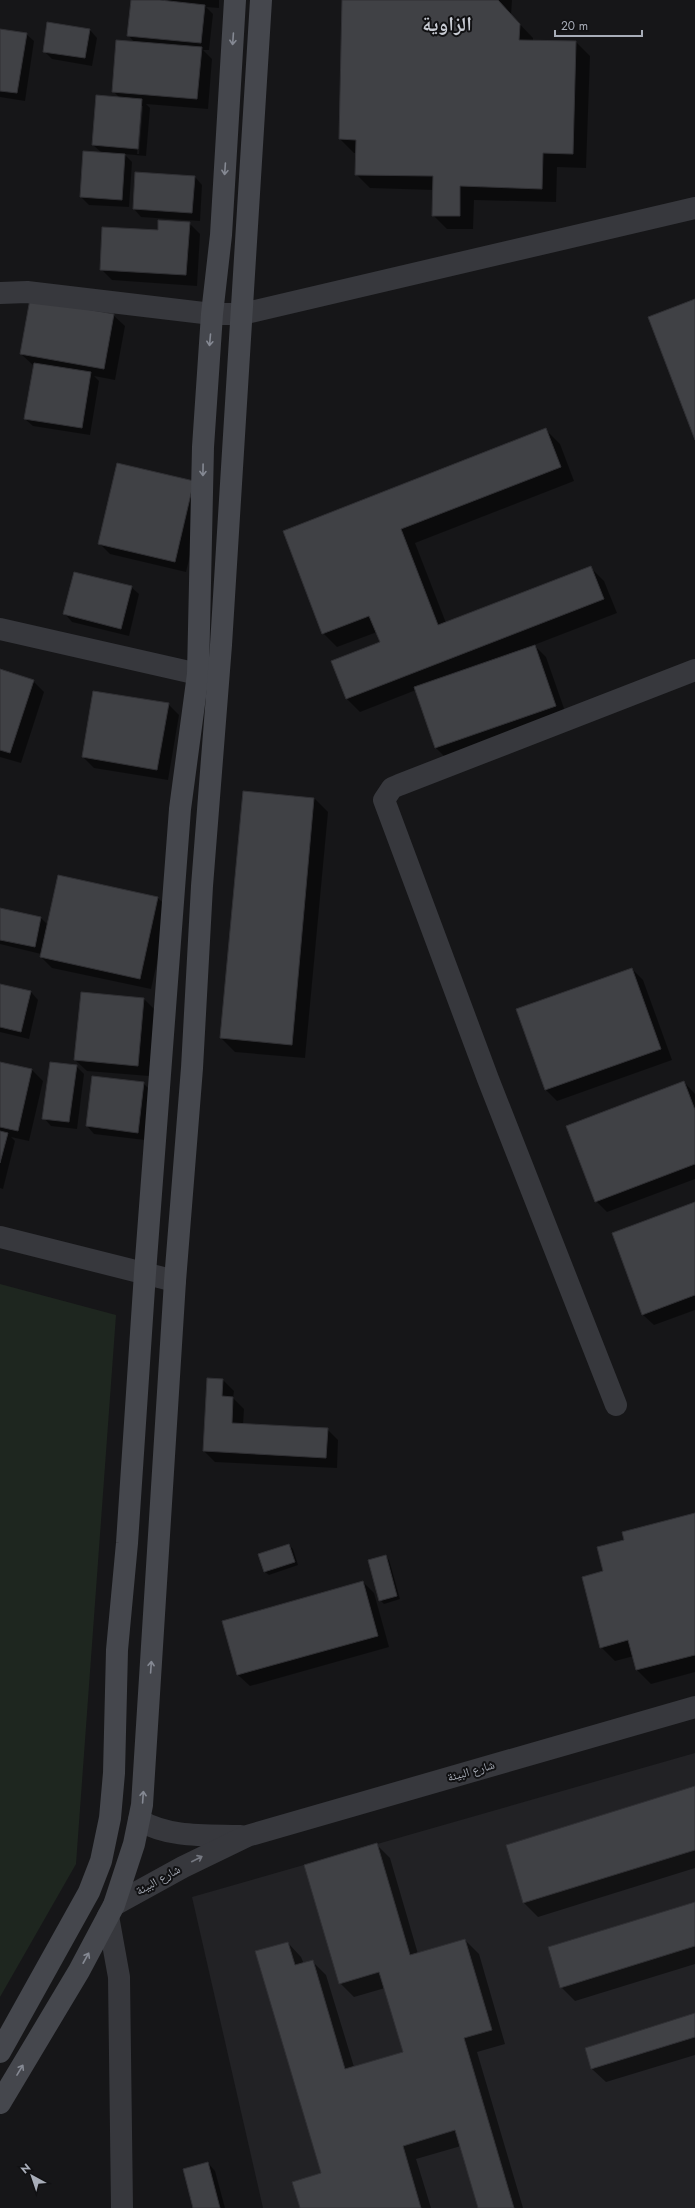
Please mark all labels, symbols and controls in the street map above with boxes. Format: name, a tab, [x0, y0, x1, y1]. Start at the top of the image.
district label: الزاوية	[422, 10, 472, 39]
scale bar	[555, 12, 642, 38]
text: 20 m	[561, 17, 588, 35]
one-way arrow	[229, 32, 236, 45]
one-way arrow	[222, 162, 229, 175]
one-way arrow	[207, 333, 214, 346]
one-way arrow	[199, 463, 207, 476]
one-way arrow	[148, 1661, 155, 1674]
street label: شارع البيئة	[445, 1756, 497, 1786]
one-way arrow	[139, 1791, 146, 1804]
one-way arrow	[191, 1855, 203, 1863]
street label: شارع البيئة	[132, 1860, 184, 1900]
one-way arrow	[83, 1952, 90, 1964]
one-way arrow	[16, 2065, 24, 2076]
north arrow	[12, 2156, 52, 2196]
text: N	[17, 2159, 34, 2177]

